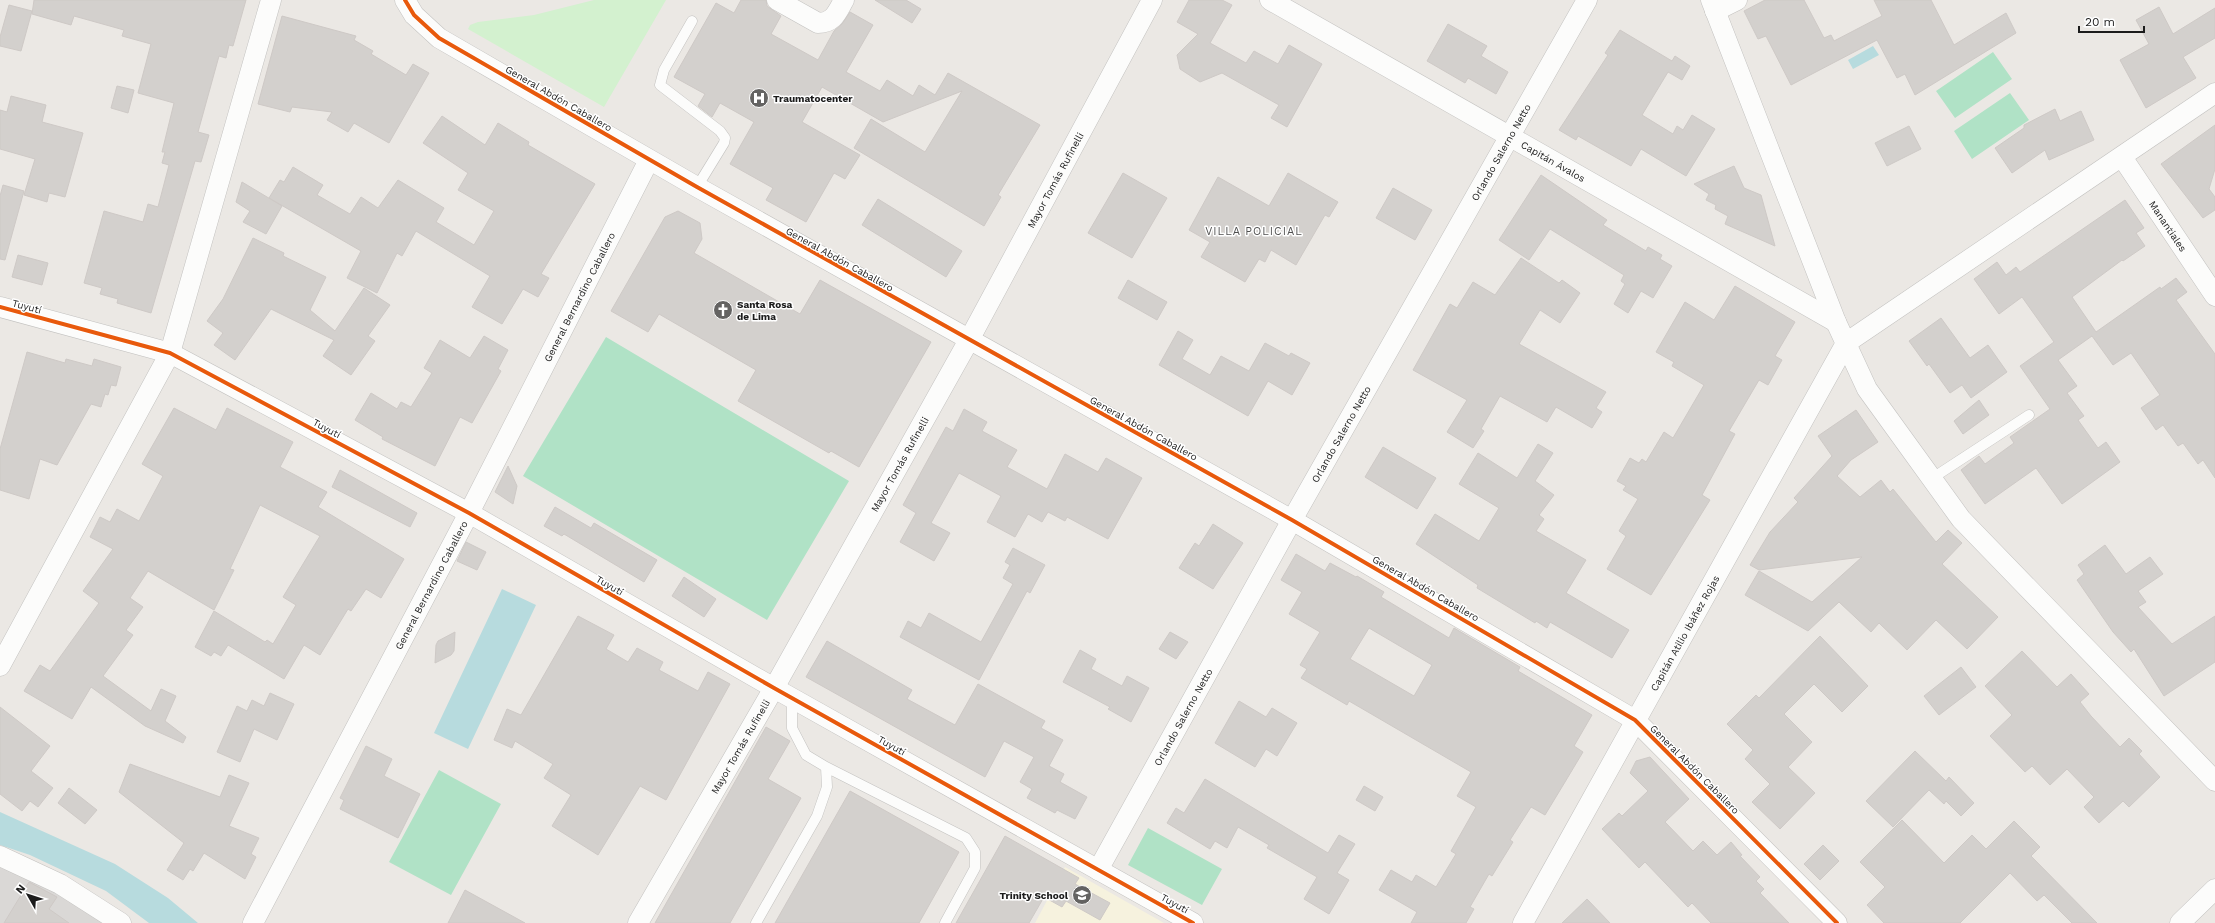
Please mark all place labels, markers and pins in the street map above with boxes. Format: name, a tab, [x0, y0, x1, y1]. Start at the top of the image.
hospital icon: Traumatocenter	[748, 87, 770, 109]
place label: Traumatocenter	[773, 93, 853, 104]
church icon: Santa Rosa de Lima	[712, 299, 734, 321]
place label: Santa Rosa de Lima	[737, 299, 793, 322]
school or university icon: Trinity School	[1071, 884, 1093, 906]
place label: Trinity School	[1000, 890, 1069, 901]

